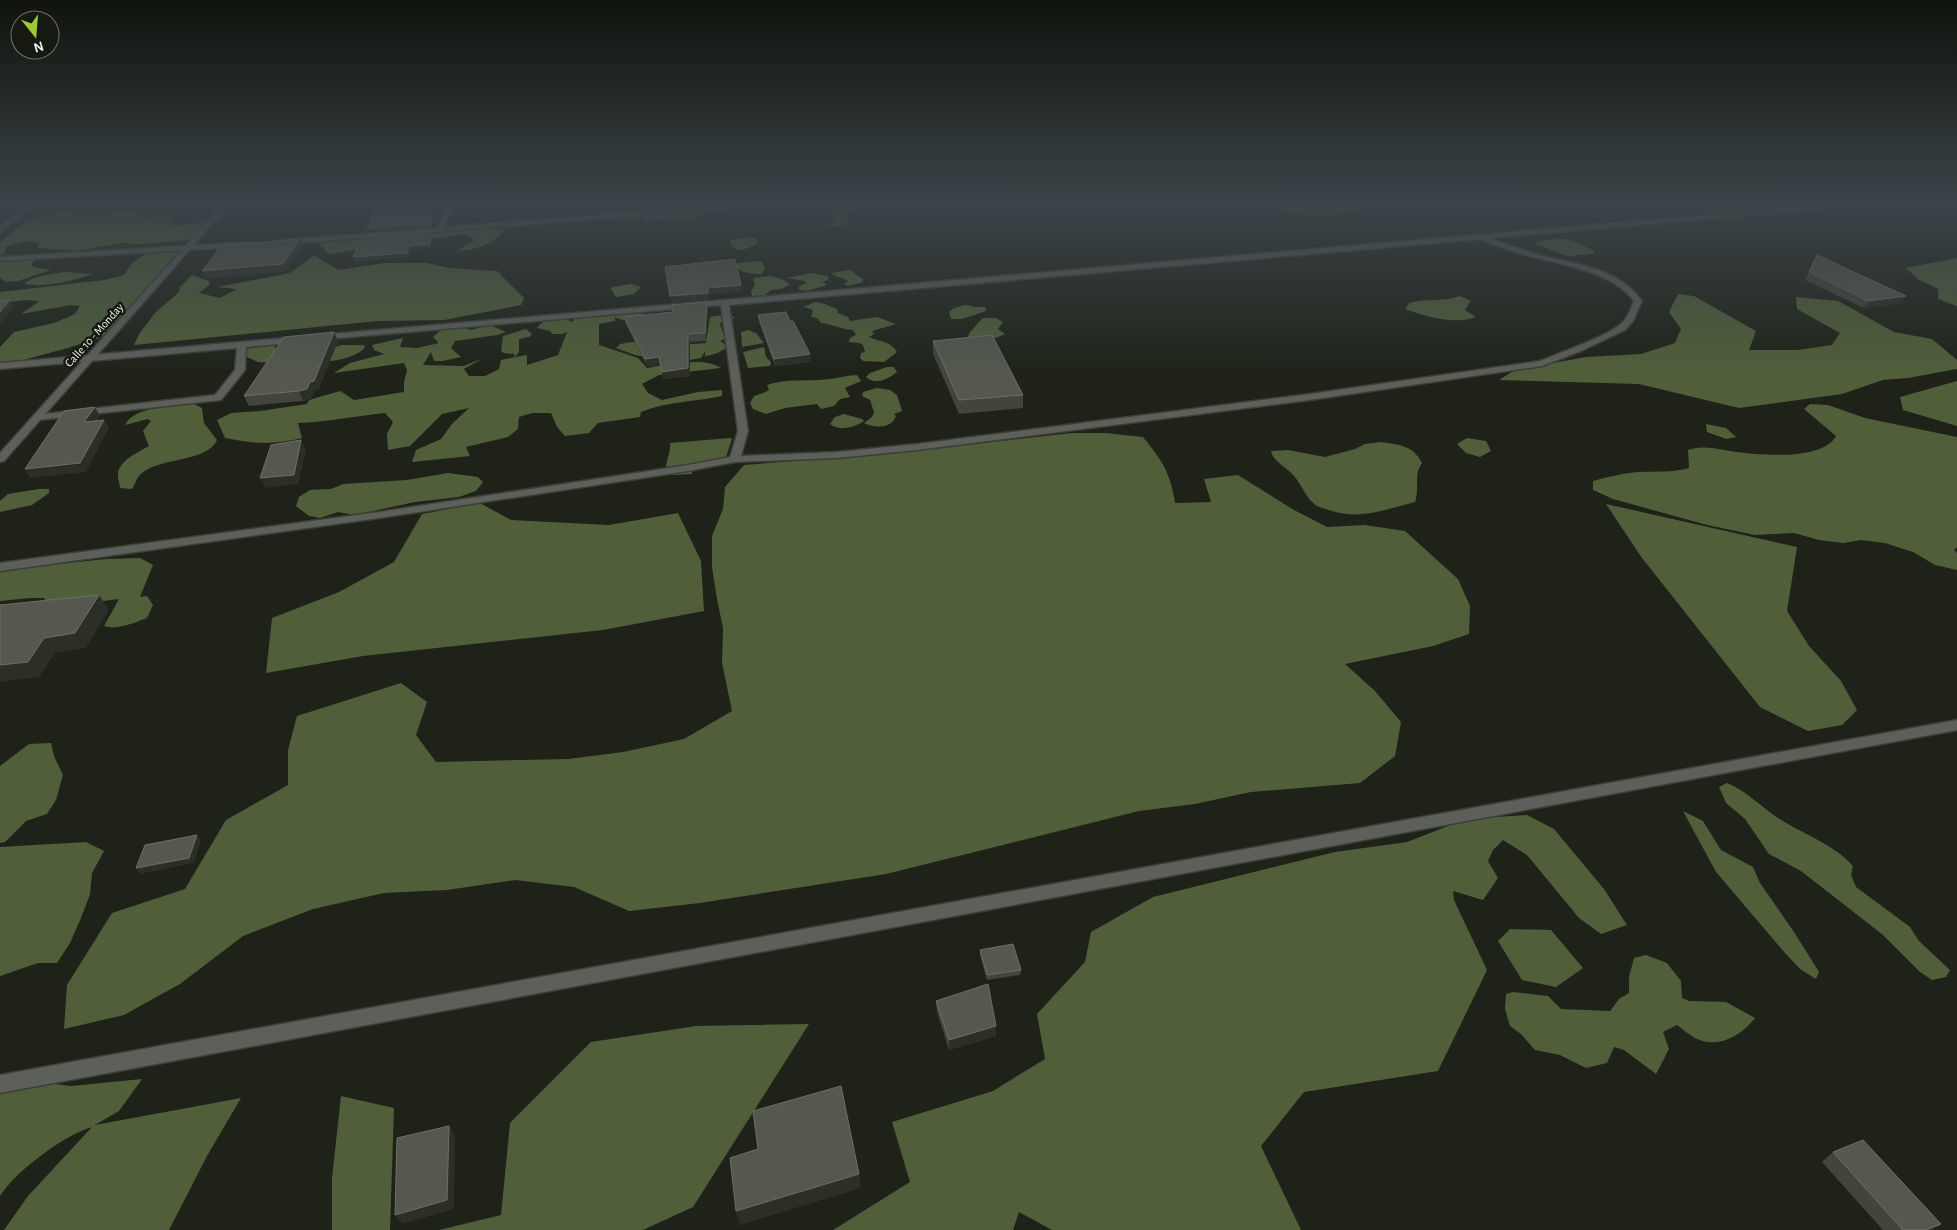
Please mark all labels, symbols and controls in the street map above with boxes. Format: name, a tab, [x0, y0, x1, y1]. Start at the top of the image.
north arrow	[10, 10, 60, 60]
text: N	[32, 38, 45, 55]
street label: Calle 10 - Monday	[62, 301, 126, 370]

